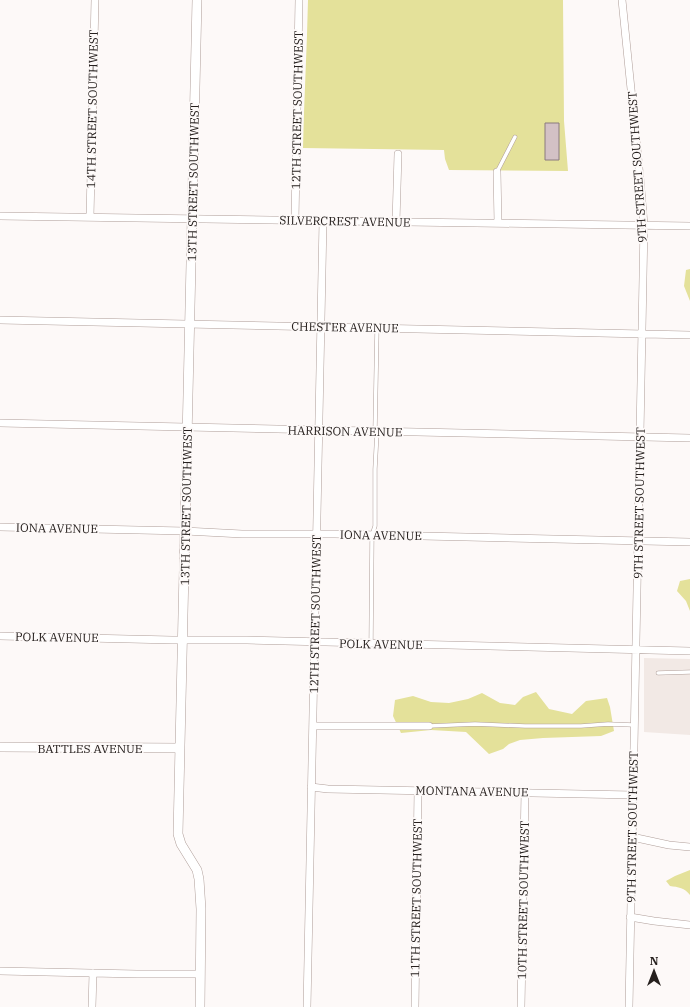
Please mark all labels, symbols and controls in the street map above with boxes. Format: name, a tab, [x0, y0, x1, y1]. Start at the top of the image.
street label: 14TH STREET SOUTHWEST	[83, 29, 101, 189]
street label: 12TH STREET SOUTHWEST	[288, 30, 306, 190]
street label: 9TH STREET SOUTHWEST	[624, 91, 650, 243]
street label: 13TH STREET SOUTHWEST	[184, 102, 202, 262]
street label: SILVERCREST AVENUE	[279, 212, 411, 230]
street label: CHESTER AVENUE	[291, 319, 399, 335]
street label: HARRISON AVENUE	[287, 422, 403, 440]
street label: 13TH STREET SOUTHWEST	[177, 426, 195, 586]
street label: 9TH STREET SOUTHWEST	[630, 427, 648, 579]
street label: IONA AVENUE	[16, 520, 98, 536]
street label: IONA AVENUE	[340, 527, 422, 543]
street label: 12TH STREET SOUTHWEST	[306, 534, 324, 694]
street label: POLK AVENUE	[15, 629, 99, 645]
street label: POLK AVENUE	[339, 636, 423, 652]
street label: BATTLES AVENUE	[37, 741, 143, 756]
street label: 9TH STREET SOUTHWEST	[623, 751, 641, 903]
street label: MONTANA AVENUE	[415, 783, 529, 799]
street label: 11TH STREET SOUTHWEST	[407, 818, 425, 978]
street label: 10TH STREET SOUTHWEST	[514, 820, 532, 980]
north arrow	[634, 951, 674, 991]
text: N	[650, 954, 659, 968]

